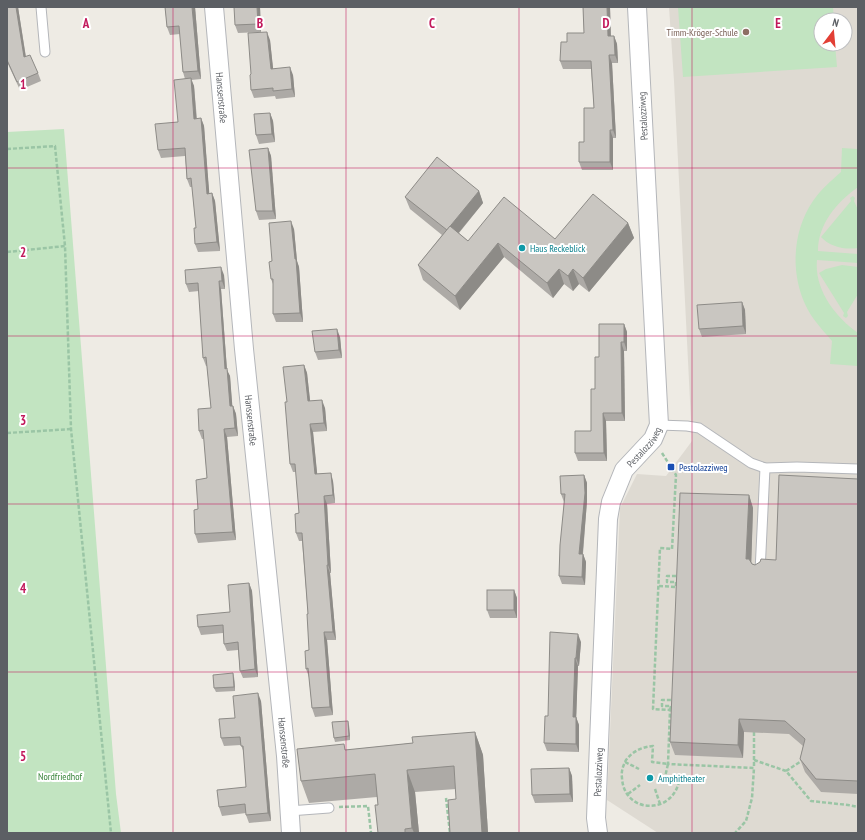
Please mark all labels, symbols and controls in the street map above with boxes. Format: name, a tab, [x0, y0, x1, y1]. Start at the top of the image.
north arrow	[813, 12, 853, 52]
text: A	[82, 15, 90, 32]
text: B	[257, 15, 263, 32]
text: C	[429, 15, 435, 32]
text: D	[603, 15, 610, 32]
text: E	[775, 15, 781, 32]
text: N	[831, 15, 841, 30]
place label: Timm-Kröger-Schule	[667, 26, 738, 39]
marker: Timm-Kröger-Schule	[741, 27, 751, 37]
street label: Hanssenstraße	[213, 72, 231, 124]
text: 1	[20, 76, 26, 93]
street label: Pestalozziweg	[635, 91, 651, 141]
place label: Haus Reckeblick	[530, 242, 586, 255]
marker: Haus Reckeblick	[517, 243, 527, 253]
text: 2	[20, 244, 26, 261]
street label: Hanssenstraße	[242, 394, 260, 446]
text: 3	[20, 412, 26, 429]
street label: Pestalozziweg	[624, 425, 664, 470]
place label: Pestolazziweg	[679, 461, 728, 474]
marker: Pestolazziweg	[666, 462, 676, 472]
text: 4	[20, 580, 27, 597]
street label: Hanssenstraße	[276, 717, 293, 768]
text: 5	[20, 748, 26, 765]
street label: Pestalozziweg	[590, 748, 605, 797]
park label: Nordfriedhof	[38, 770, 82, 783]
place label: Amphitheater	[658, 772, 705, 785]
marker: Amphitheater	[645, 773, 655, 783]

